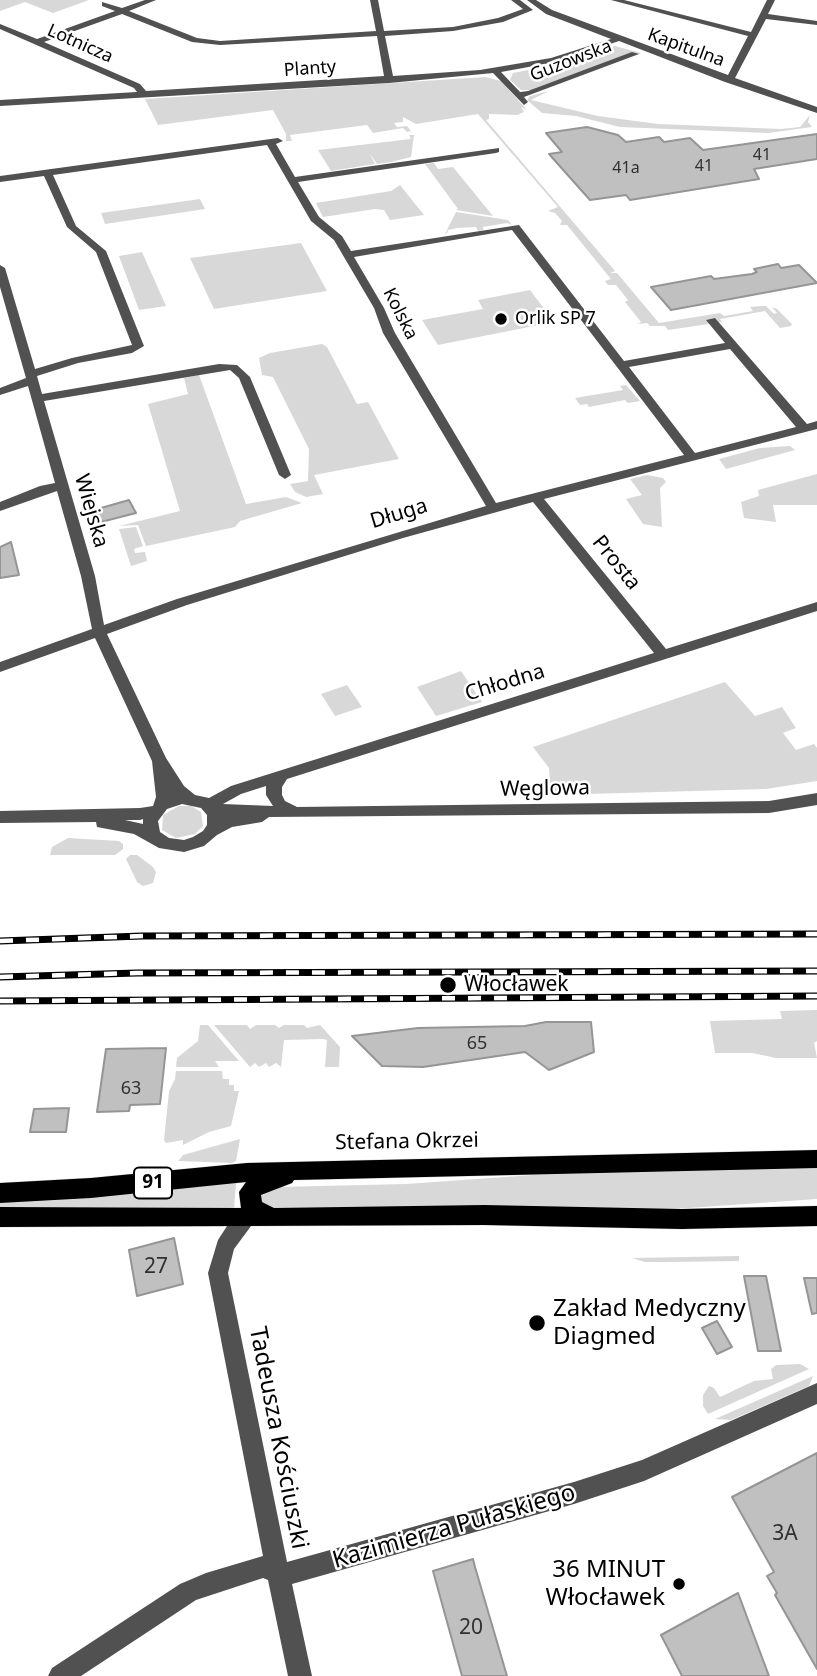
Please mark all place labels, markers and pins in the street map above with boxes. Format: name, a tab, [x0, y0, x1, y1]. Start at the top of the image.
place label: Orlik SP 7	[515, 308, 596, 330]
marker: Orlik SP 7	[493, 311, 509, 327]
place label: Włocławek	[464, 972, 568, 998]
marker: Włocławek	[438, 975, 458, 995]
place label: Zakład Medyczny Diagmed	[553, 1295, 746, 1351]
marker: Zakład Medyczny Diagmed	[527, 1313, 547, 1333]
place label: 36 MINUT Włocławek	[546, 1556, 665, 1612]
marker: 36 MINUT Włocławek	[671, 1576, 687, 1592]

